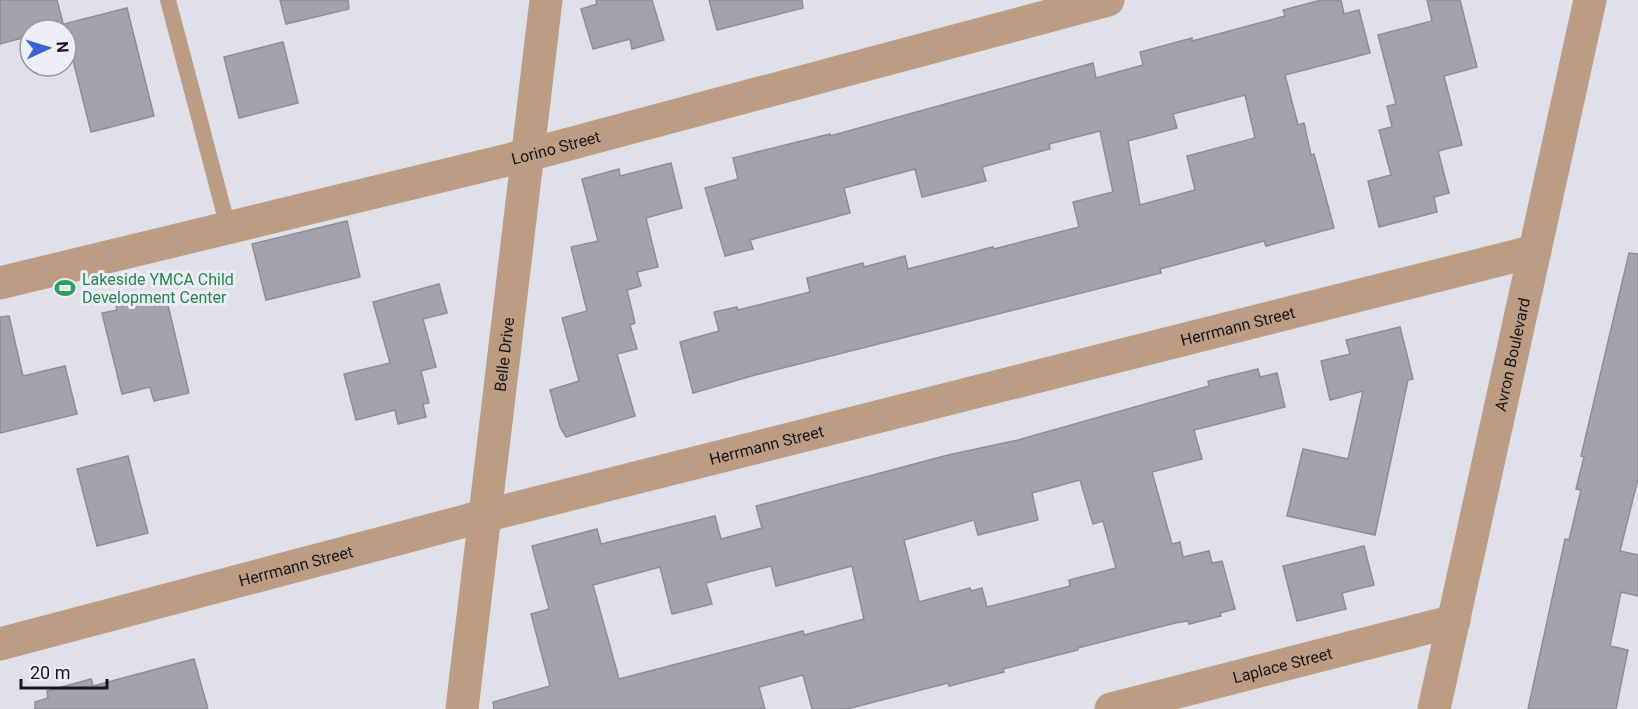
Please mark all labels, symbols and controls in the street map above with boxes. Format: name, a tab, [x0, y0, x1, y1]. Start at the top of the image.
north arrow	[18, 18, 78, 78]
text: N	[53, 41, 72, 53]
street label: Lorino Street	[509, 127, 602, 168]
place label: Lakeside YMCA Child Development Center	[82, 270, 234, 307]
sports icon: Lakeside YMCA Child Development Center	[53, 276, 77, 300]
street label: Avron Boulevard	[1490, 296, 1534, 413]
street label: Herrmann Street	[1179, 302, 1297, 350]
street label: Belle Drive	[490, 316, 518, 393]
street label: Herrmann Street	[707, 421, 826, 468]
street label: Herrmann Street	[237, 542, 355, 590]
street label: Laplace Street	[1231, 643, 1334, 687]
scale bar	[21, 652, 106, 690]
text: 20 m	[30, 662, 70, 683]

